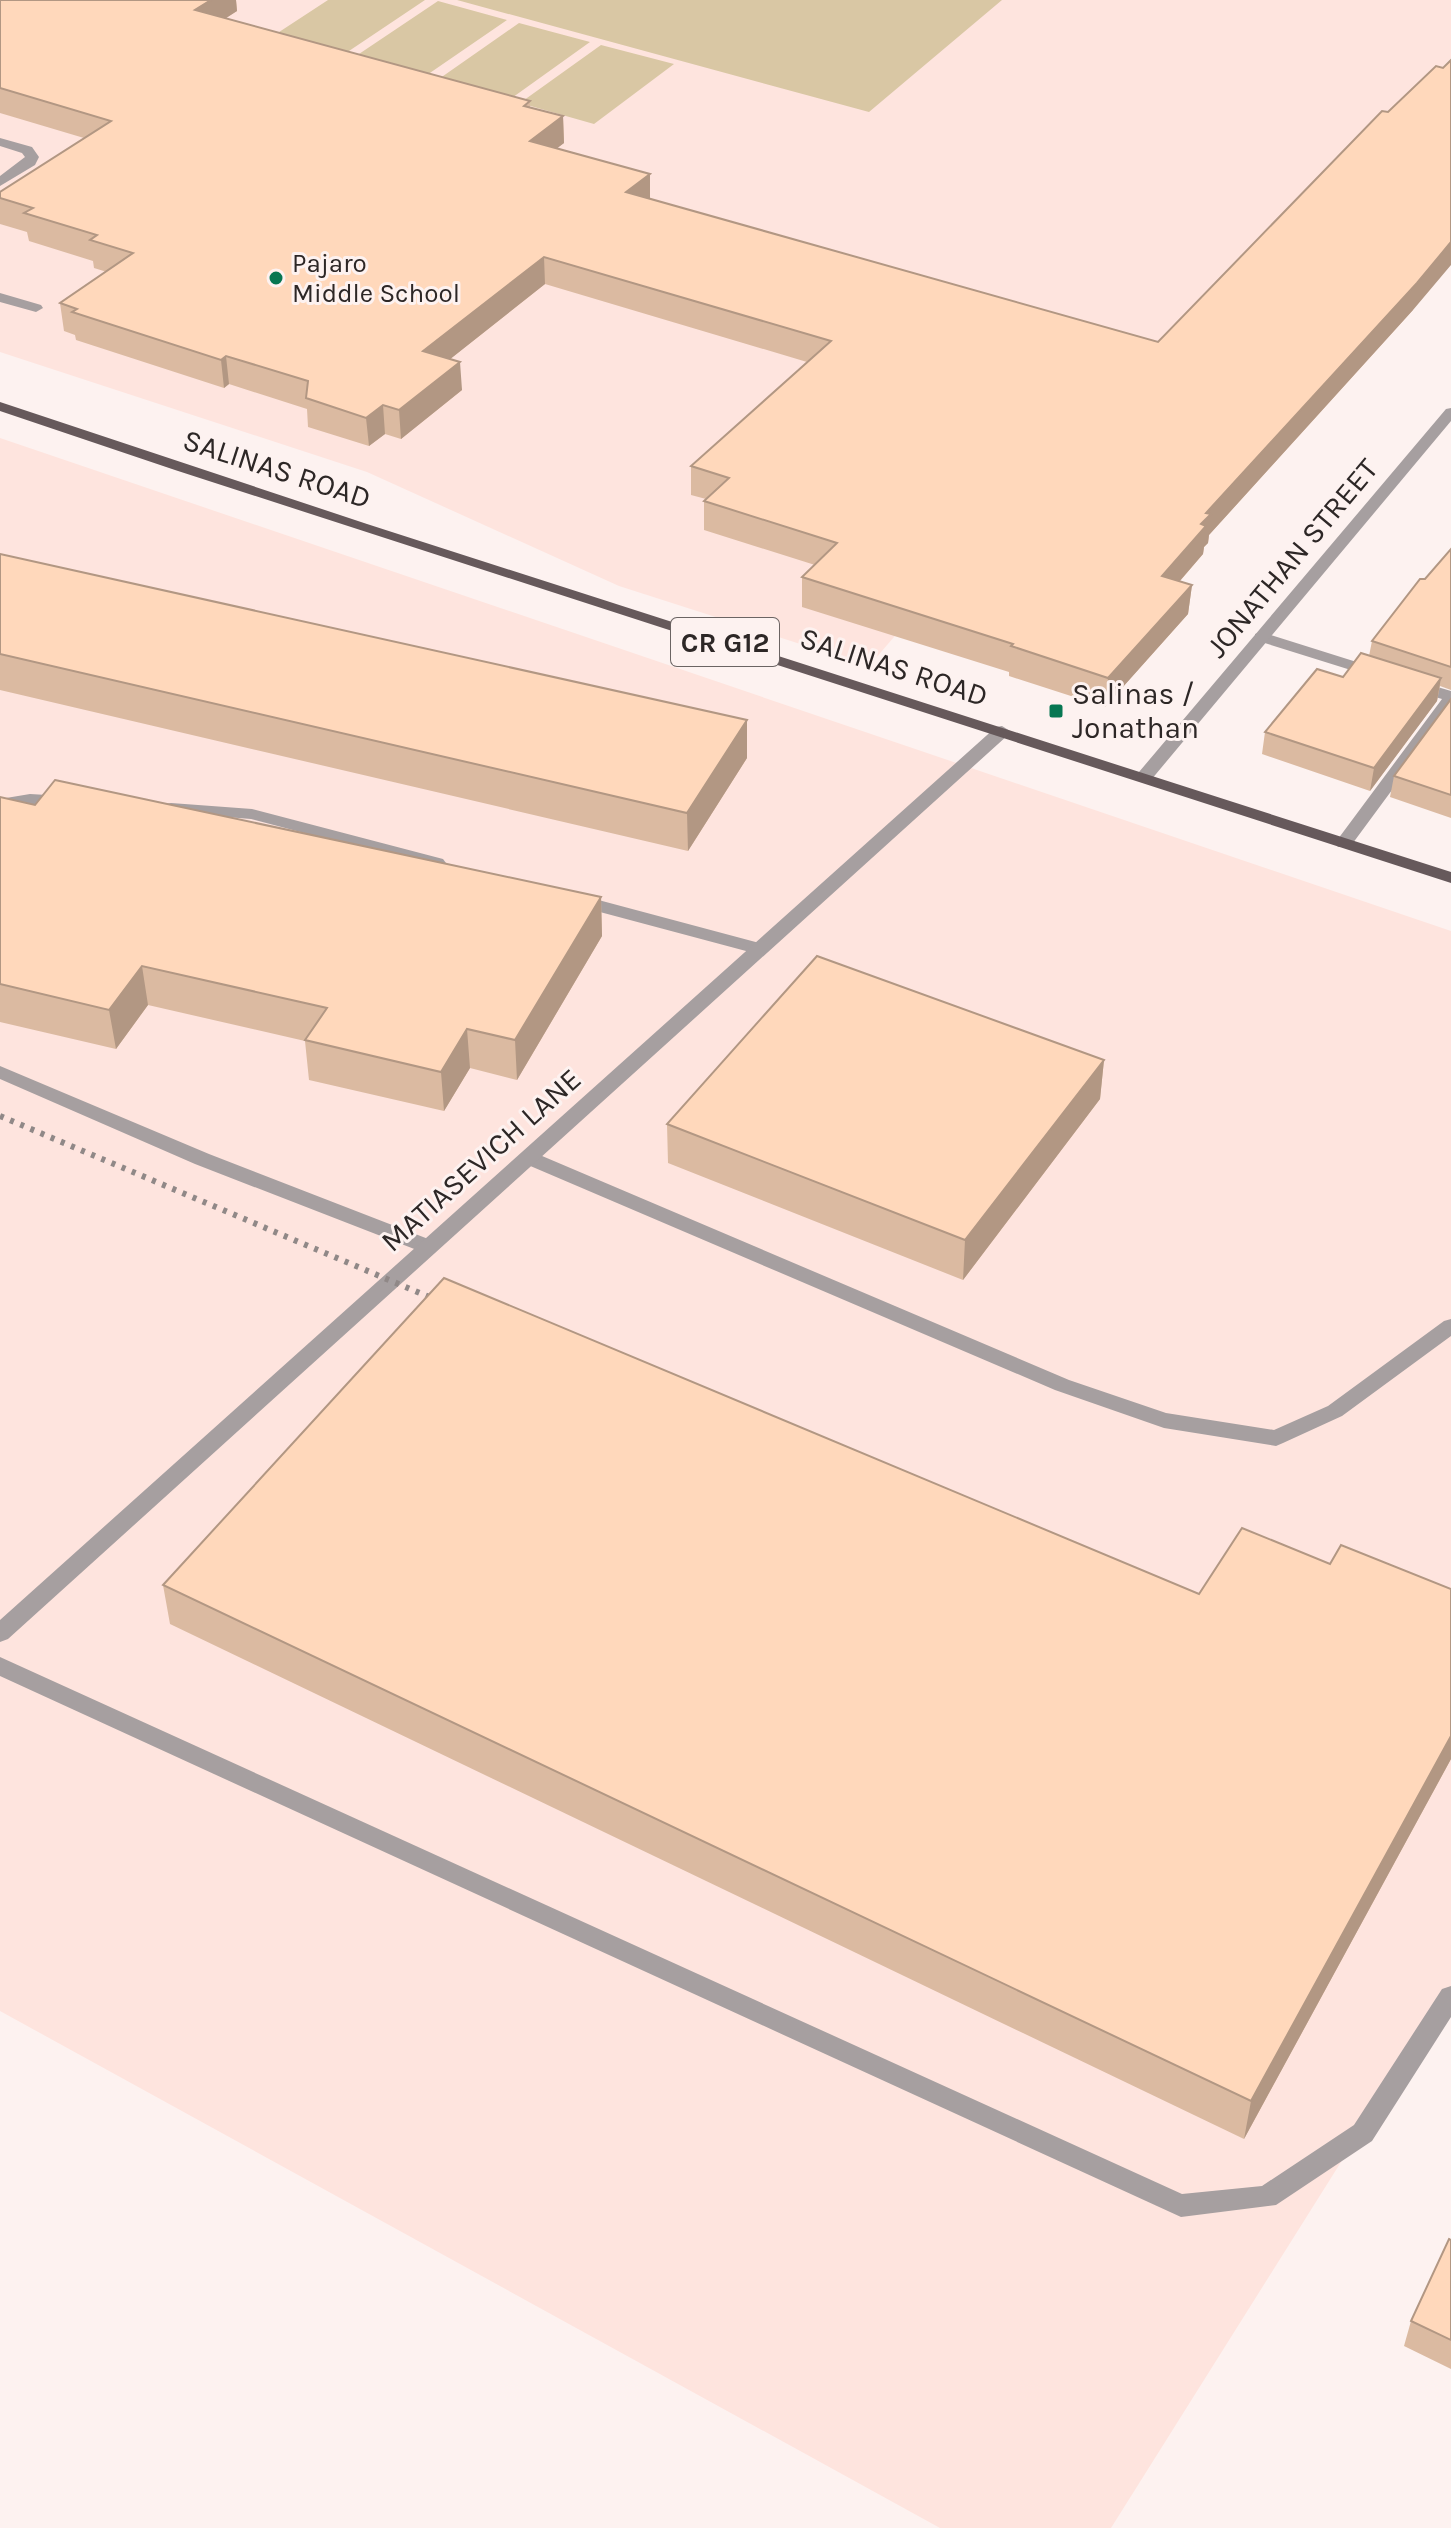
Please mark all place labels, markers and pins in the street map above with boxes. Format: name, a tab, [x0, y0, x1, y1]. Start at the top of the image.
place label: Pajaro Middle School	[292, 248, 460, 309]
marker: Pajaro Middle School	[267, 269, 285, 287]
place label: Salinas / Jonathan	[1072, 676, 1199, 746]
marker: Salinas / Jonathan	[1047, 702, 1065, 720]

